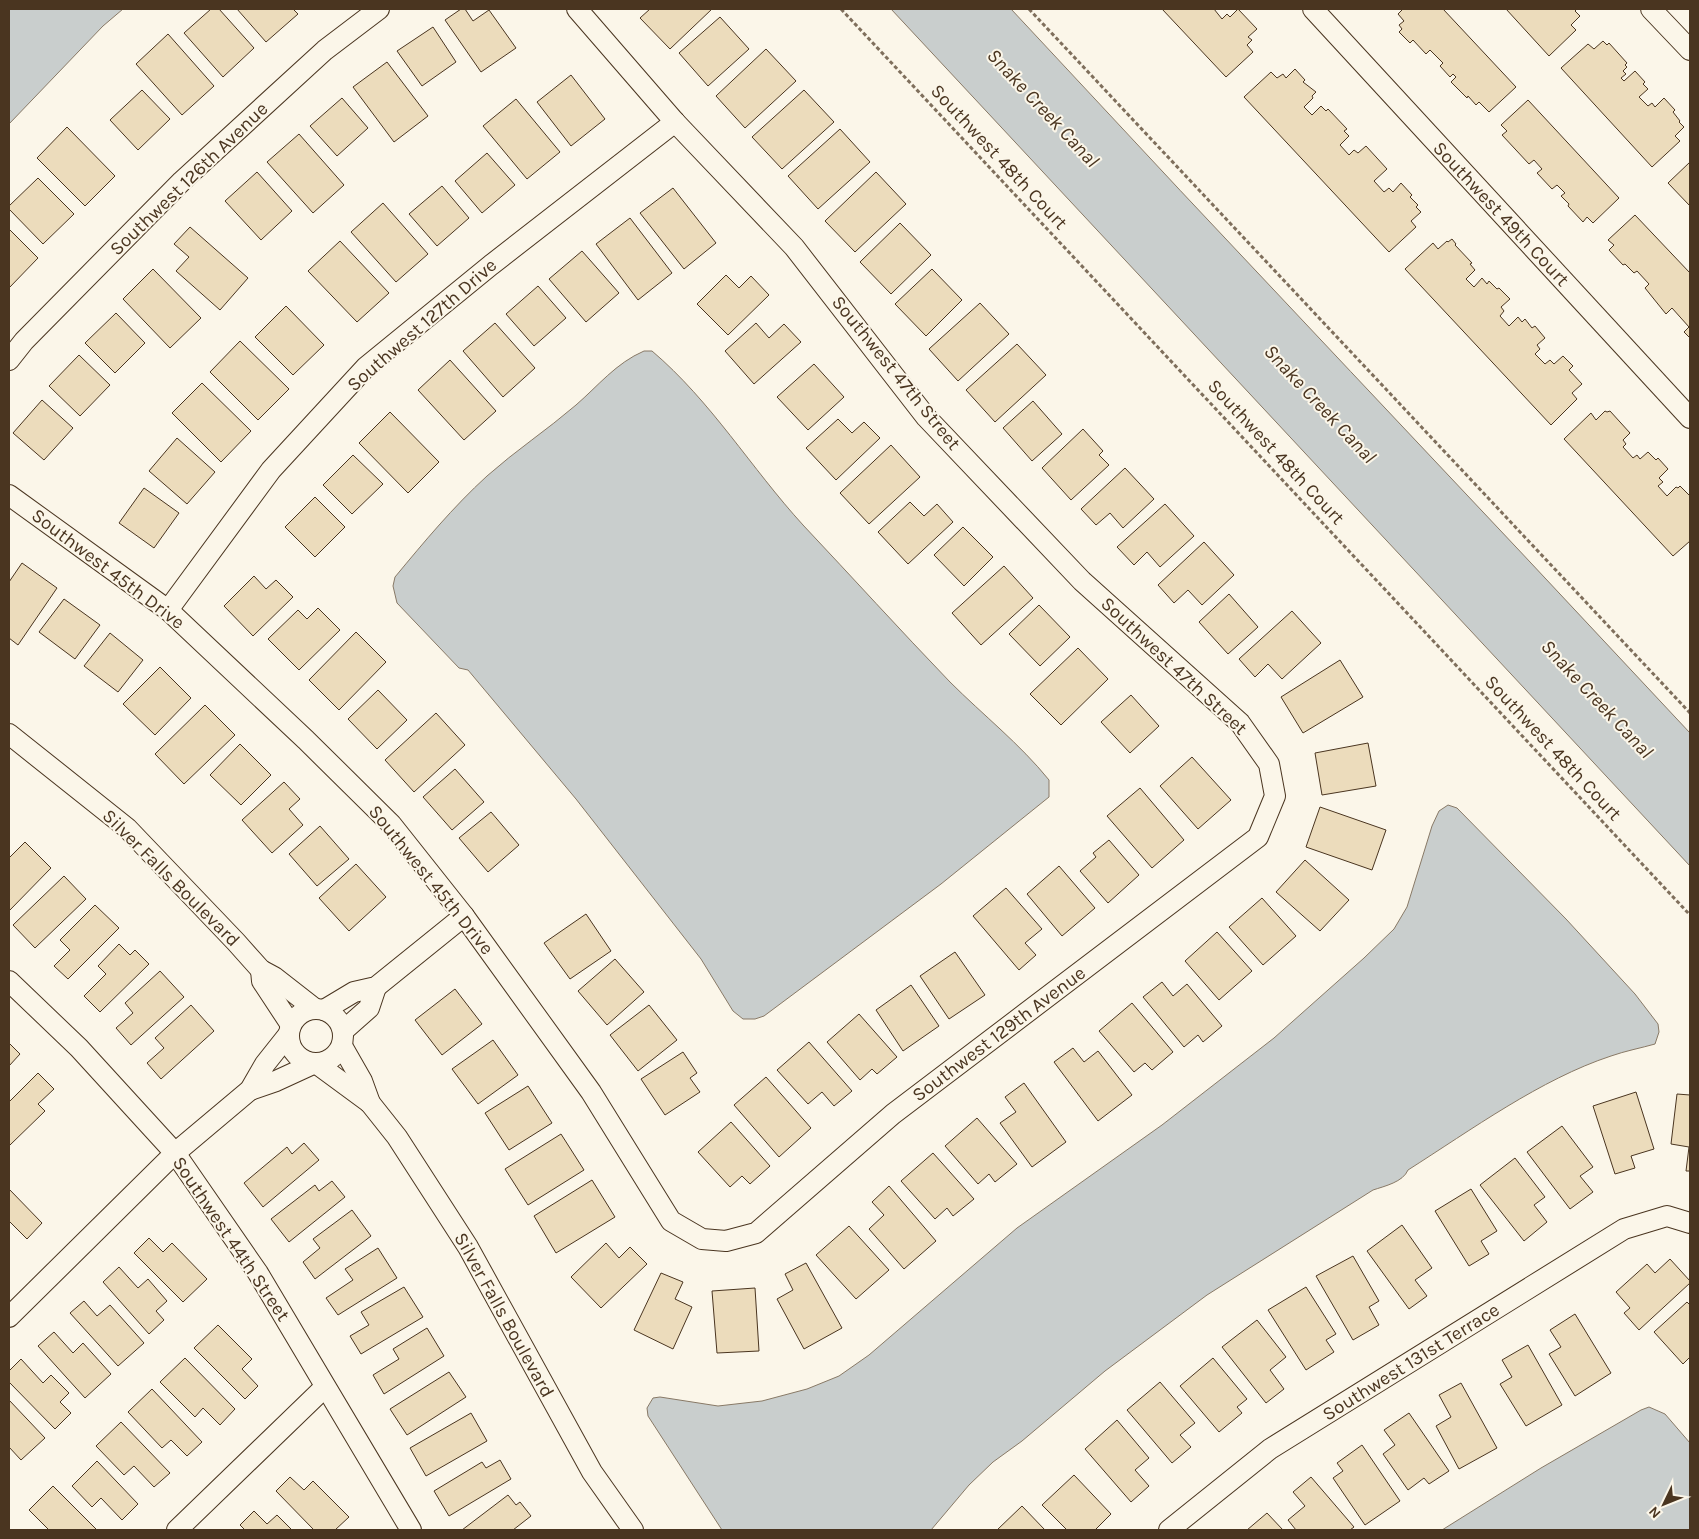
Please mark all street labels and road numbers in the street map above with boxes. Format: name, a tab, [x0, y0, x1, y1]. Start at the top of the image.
street label: Southwest 48th Court	[926, 80, 1072, 234]
street label: Southwest 126th Avenue	[105, 98, 273, 260]
street label: Southwest 49th Court	[1428, 137, 1574, 291]
street label: Southwest 127th Drive	[343, 254, 501, 396]
street label: Southwest 47th Street	[827, 291, 965, 455]
street label: Southwest 48th Court	[1203, 375, 1349, 529]
street label: Southwest 45th Drive	[27, 504, 189, 634]
street label: Southwest 47th Street	[1096, 592, 1252, 740]
street label: Southwest 48th Court	[1480, 671, 1626, 825]
street label: Southwest 45th Drive	[364, 801, 498, 959]
street label: Silver Falls Boulevard	[98, 805, 244, 951]
street label: Southwest 129th Avenue	[908, 962, 1090, 1106]
street label: Southwest 44th Street	[168, 1153, 294, 1325]
street label: Silver Falls Boulevard	[449, 1229, 559, 1401]
street label: Southwest 131st Terrace	[1319, 1299, 1503, 1425]

